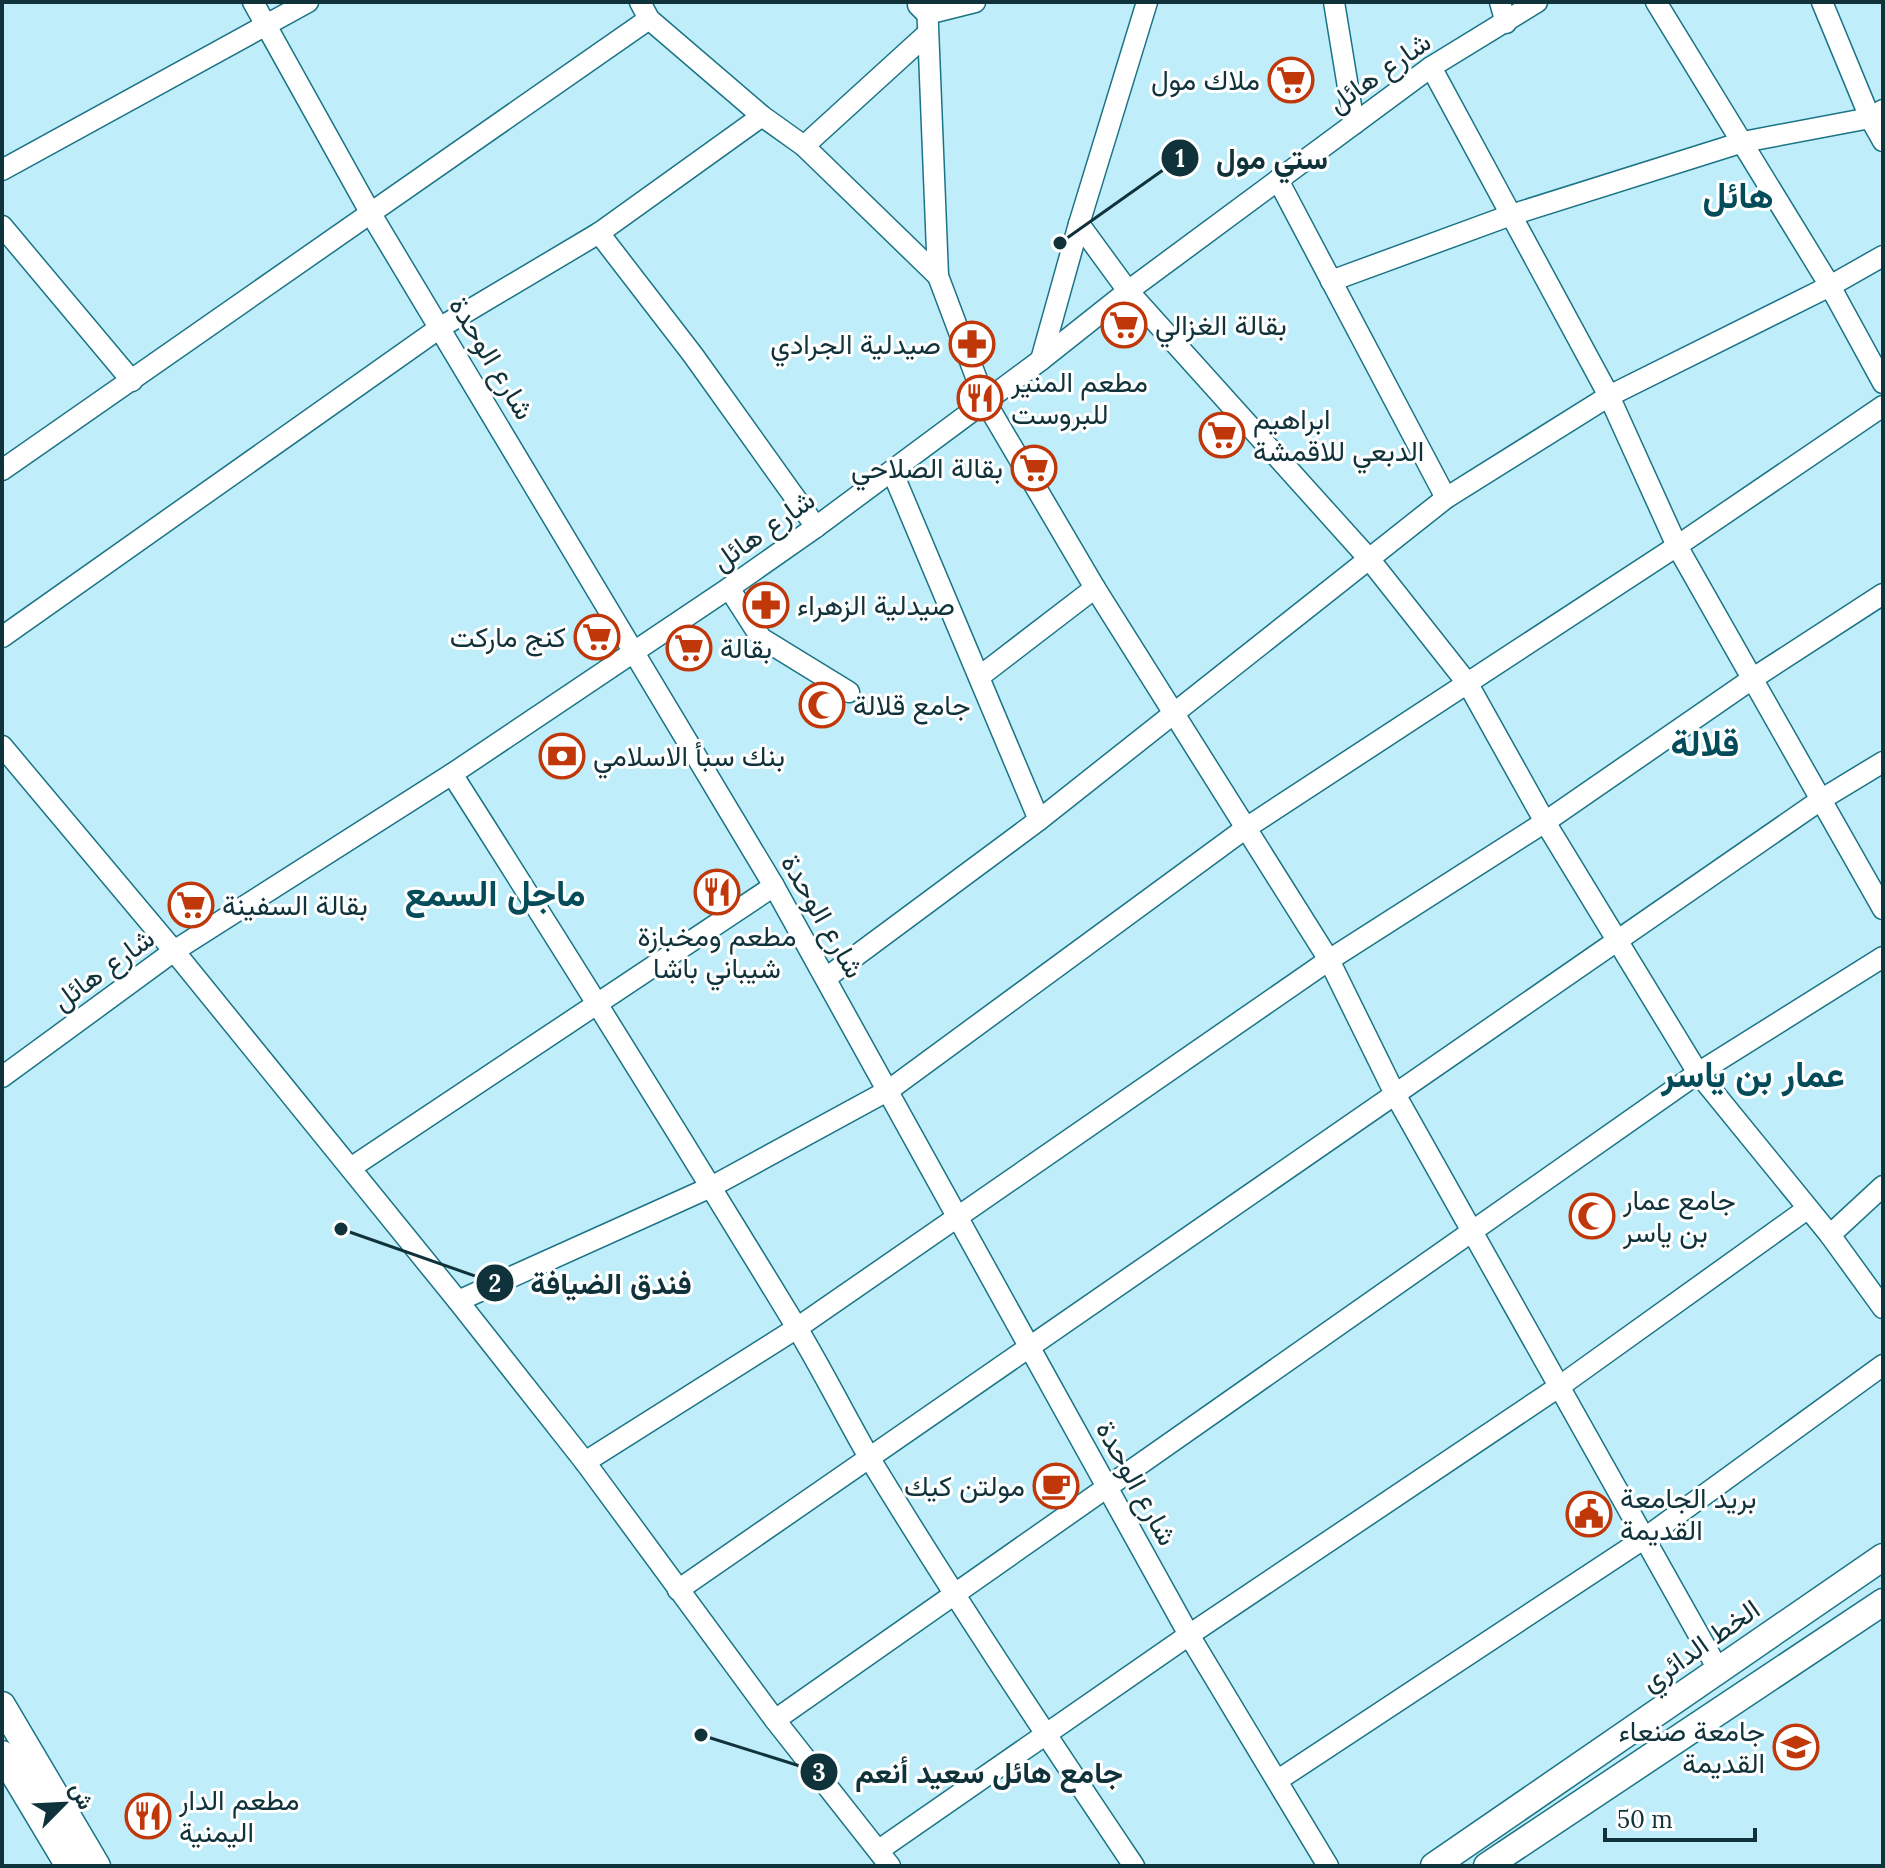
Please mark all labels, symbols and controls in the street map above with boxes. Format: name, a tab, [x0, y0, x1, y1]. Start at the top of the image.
street label: شارع هائل	[1320, 23, 1438, 121]
supermarket icon: ملاك مول	[1267, 56, 1315, 104]
place label: ملاك مول	[1151, 62, 1260, 98]
callout: ستي مول	[1160, 131, 1344, 185]
text: ستي مول	[1216, 139, 1328, 184]
text: 1	[1175, 143, 1185, 174]
district label: هائل	[1702, 172, 1774, 218]
street label: شارع الوحدة	[440, 290, 543, 427]
supermarket icon: بقالة الغزالي	[1100, 301, 1148, 349]
place label: بقالة الغزالي	[1155, 307, 1287, 348]
pharmacy icon: صيدلية الجرادي	[948, 320, 996, 368]
place label: صيدلية الجرادي	[770, 326, 941, 367]
place label: مطعم المنير للبروست	[1010, 364, 1148, 432]
restaurant icon: مطعم المنير للبروست	[956, 374, 1004, 422]
place label: ابراهيم الدبعي للاقمشة	[1253, 401, 1424, 474]
supermarket icon: ابراهيم الدبعي للاقمشة	[1198, 411, 1246, 459]
supermarket icon: بقالة الصلاحي	[1010, 444, 1058, 492]
place label: بقالة الصلاحي	[851, 450, 1003, 491]
street label: شارع هائل	[704, 481, 822, 579]
pharmacy icon: صيدلية الزهراء	[742, 581, 790, 629]
place label: صيدلية الزهراء	[797, 587, 955, 623]
supermarket icon: كنج ماركت	[573, 613, 621, 661]
place label: كنج ماركت	[450, 619, 566, 657]
supermarket icon: بقالة	[665, 624, 713, 672]
place label: بقالة	[720, 630, 772, 666]
mosque icon: جامع قلالة	[798, 681, 846, 729]
place label: جامع قلالة	[853, 687, 970, 725]
district label: قلالة	[1671, 720, 1739, 766]
bank icon: بنك سبأ الاسلامي	[538, 732, 586, 780]
place label: بنك سبأ الاسلامي	[593, 738, 785, 779]
street label: شارع الوحدة	[772, 848, 873, 985]
restaurant icon: مطعم ومخبازة شيباني باشا	[693, 868, 741, 916]
district label: ماجل السمع	[404, 870, 586, 918]
supermarket icon: بقالة السفينة	[167, 881, 215, 929]
place label: بقالة السفينة	[222, 887, 368, 923]
place label: مطعم ومخبازة شيباني باشا	[638, 918, 796, 991]
street label: شارع هائل	[45, 920, 162, 1019]
district label: عمار بن ياسر	[1660, 1051, 1845, 1097]
place label: جامع عمار بن ياسر	[1622, 1182, 1736, 1250]
mosque icon: جامع عمار بن ياسر	[1568, 1192, 1616, 1240]
callout: فندق الضيافة	[475, 1256, 708, 1310]
text: فندق الضيافة	[530, 1264, 692, 1302]
text: 2	[489, 1268, 501, 1299]
street label: شارع الوحدة	[1087, 1414, 1186, 1552]
cafe icon: مولتن كيك	[1032, 1462, 1080, 1510]
place label: مولتن كيك	[904, 1468, 1025, 1504]
place label: بريد الجامعة القديمة	[1620, 1480, 1757, 1548]
public building icon: بريد الجامعة القديمة	[1565, 1490, 1613, 1538]
street label: الخط الدائري	[1633, 1591, 1770, 1703]
place label: جامعة صنعاء القديمة	[1619, 1713, 1765, 1781]
school or university icon: جامعة صنعاء القديمة	[1772, 1723, 1820, 1771]
callout: جامع هائل سعيد أنعم	[799, 1745, 1139, 1799]
text: جامع هائل سعيد أنعم	[855, 1753, 1123, 1793]
text: 3	[812, 1757, 826, 1788]
north arrow	[24, 1764, 104, 1844]
text: ش	[64, 1778, 100, 1814]
place label: مطعم الدار اليمنية	[178, 1782, 300, 1850]
restaurant icon: مطعم الدار اليمنية	[124, 1792, 172, 1840]
scale bar	[1605, 1792, 1755, 1842]
text: 50 m	[1617, 1804, 1673, 1835]

